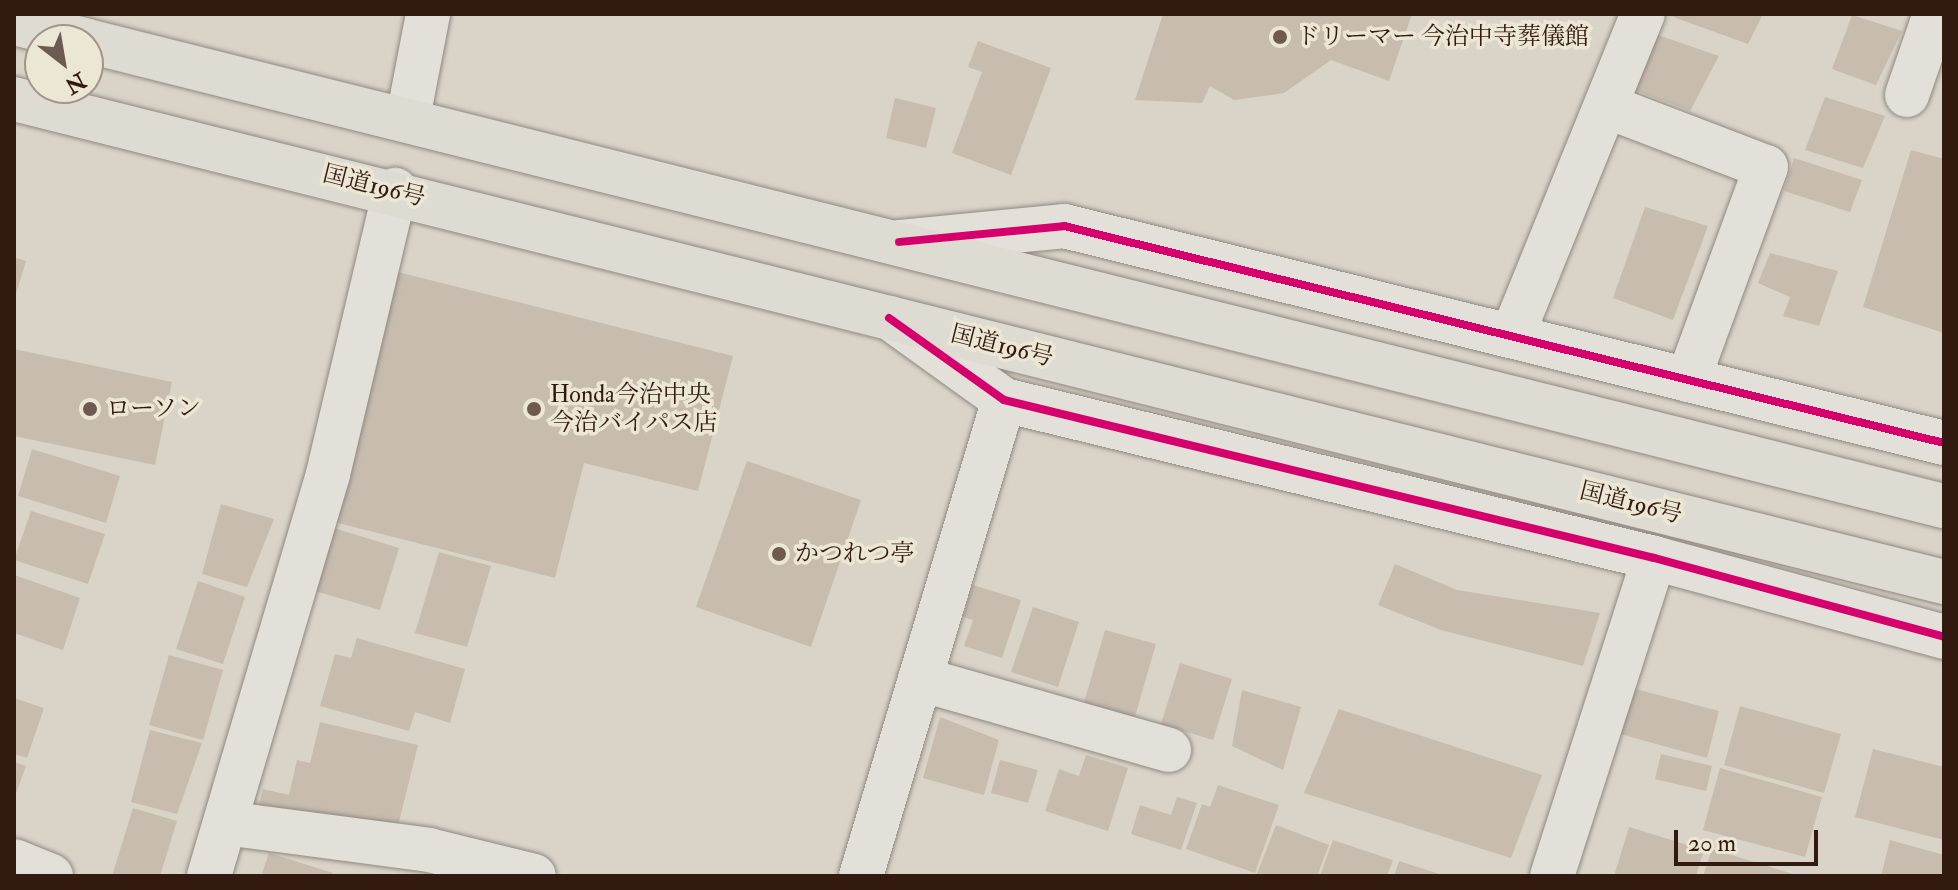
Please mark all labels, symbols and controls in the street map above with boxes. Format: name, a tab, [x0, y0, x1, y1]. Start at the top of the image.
place label: ドリーマー 今治中寺葬儀館	[1296, 23, 1589, 51]
north arrow	[24, 24, 104, 104]
marker: ドリーマー 今治中寺葬儀館	[1271, 28, 1289, 46]
text: N	[60, 66, 91, 100]
street label: 国道196号	[320, 159, 428, 213]
street label: 国道196号	[948, 319, 1056, 373]
place label: Honda今治中央 今治バイパス店	[550, 381, 718, 437]
place label: ローソン	[106, 395, 202, 423]
marker: ローソン	[81, 400, 99, 418]
marker: Honda今治中央 今治バイパス店	[525, 400, 543, 418]
street label: 国道196号	[1577, 476, 1685, 530]
place label: かつれつ亭	[795, 540, 915, 568]
marker: かつれつ亭	[770, 545, 788, 563]
scale bar	[1678, 814, 1822, 864]
text: 20 m	[1688, 828, 1736, 859]

